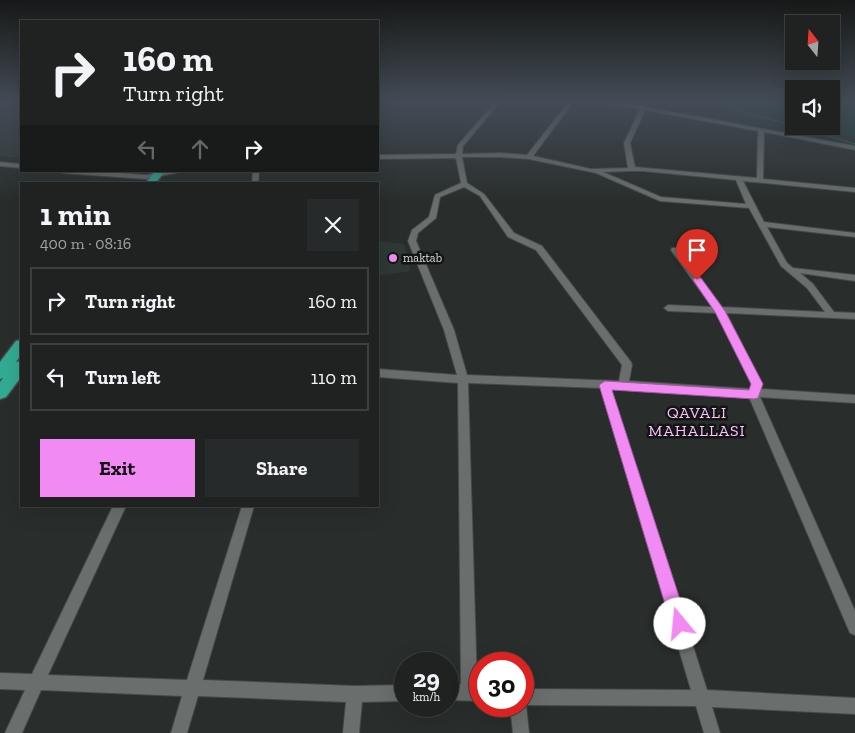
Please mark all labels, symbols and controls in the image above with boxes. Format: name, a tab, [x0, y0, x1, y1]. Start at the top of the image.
north arrow	[785, 15, 840, 70]
map controls	[785, 15, 840, 135]
text: 160 m	[123, 38, 213, 80]
icon: right	[40, 40, 105, 105]
text: Turn right	[123, 80, 224, 107]
button: sound	[785, 80, 840, 135]
icon: left	[133, 135, 161, 163]
icon: ahead	[186, 135, 214, 163]
icon: right	[239, 135, 267, 163]
text: 1 min	[40, 197, 111, 233]
button: close	[307, 199, 359, 251]
pin	[676, 229, 718, 280]
text: 400 m · 08:16	[40, 234, 131, 253]
icon: arrive	[683, 236, 711, 264]
place label: maktab	[403, 251, 442, 265]
marker: maktab	[387, 252, 399, 264]
icon: right	[42, 287, 70, 315]
text: Turn right	[85, 290, 175, 313]
text: 160 m	[308, 290, 357, 313]
icon: left	[42, 363, 70, 391]
text: Turn left	[85, 366, 160, 389]
text: 110 m	[311, 366, 357, 389]
district label: QAVALI MAHALLASI	[648, 403, 746, 440]
button: Exit	[40, 439, 195, 497]
button: Share	[205, 439, 359, 497]
position arrow	[653, 597, 705, 649]
speed limit sign: 30	[469, 652, 534, 717]
text: 29	[413, 663, 440, 693]
text: km/h	[413, 690, 440, 704]

